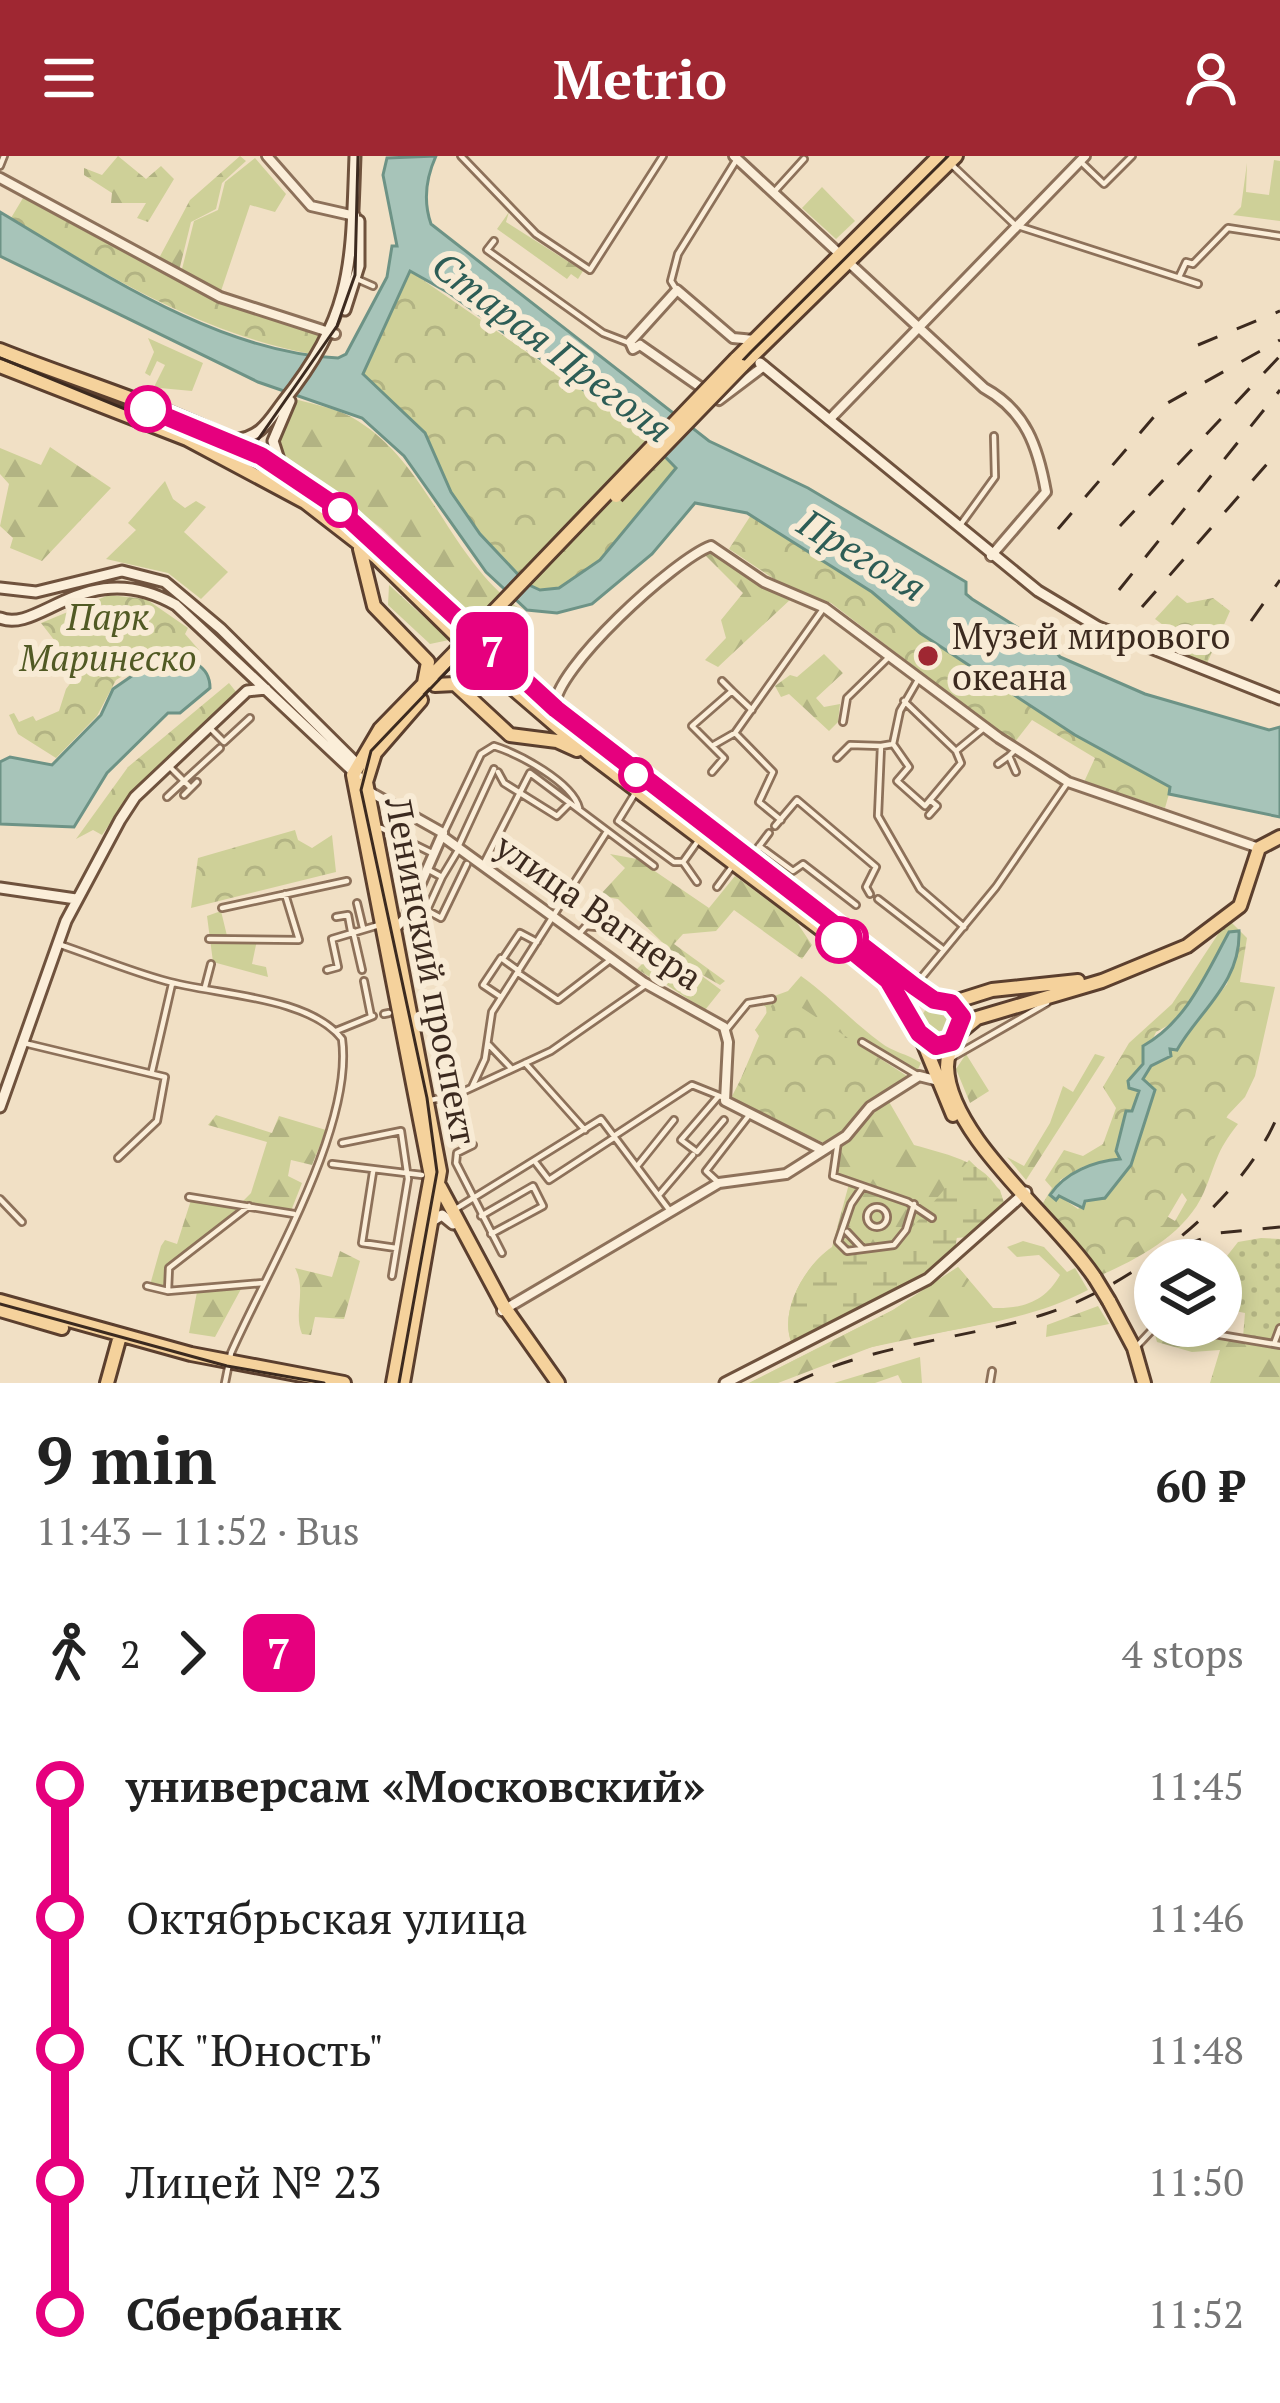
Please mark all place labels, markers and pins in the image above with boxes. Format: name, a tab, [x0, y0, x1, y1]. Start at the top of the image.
unlabelled marker	[126, 387, 170, 431]
unlabelled marker	[324, 494, 356, 526]
place label: Музей мирового океана	[952, 612, 1230, 700]
marker: Музей мирового океана	[915, 643, 941, 669]
unlabelled marker	[620, 759, 652, 791]
unlabelled marker	[817, 918, 861, 962]
unlabelled marker	[835, 921, 867, 953]

